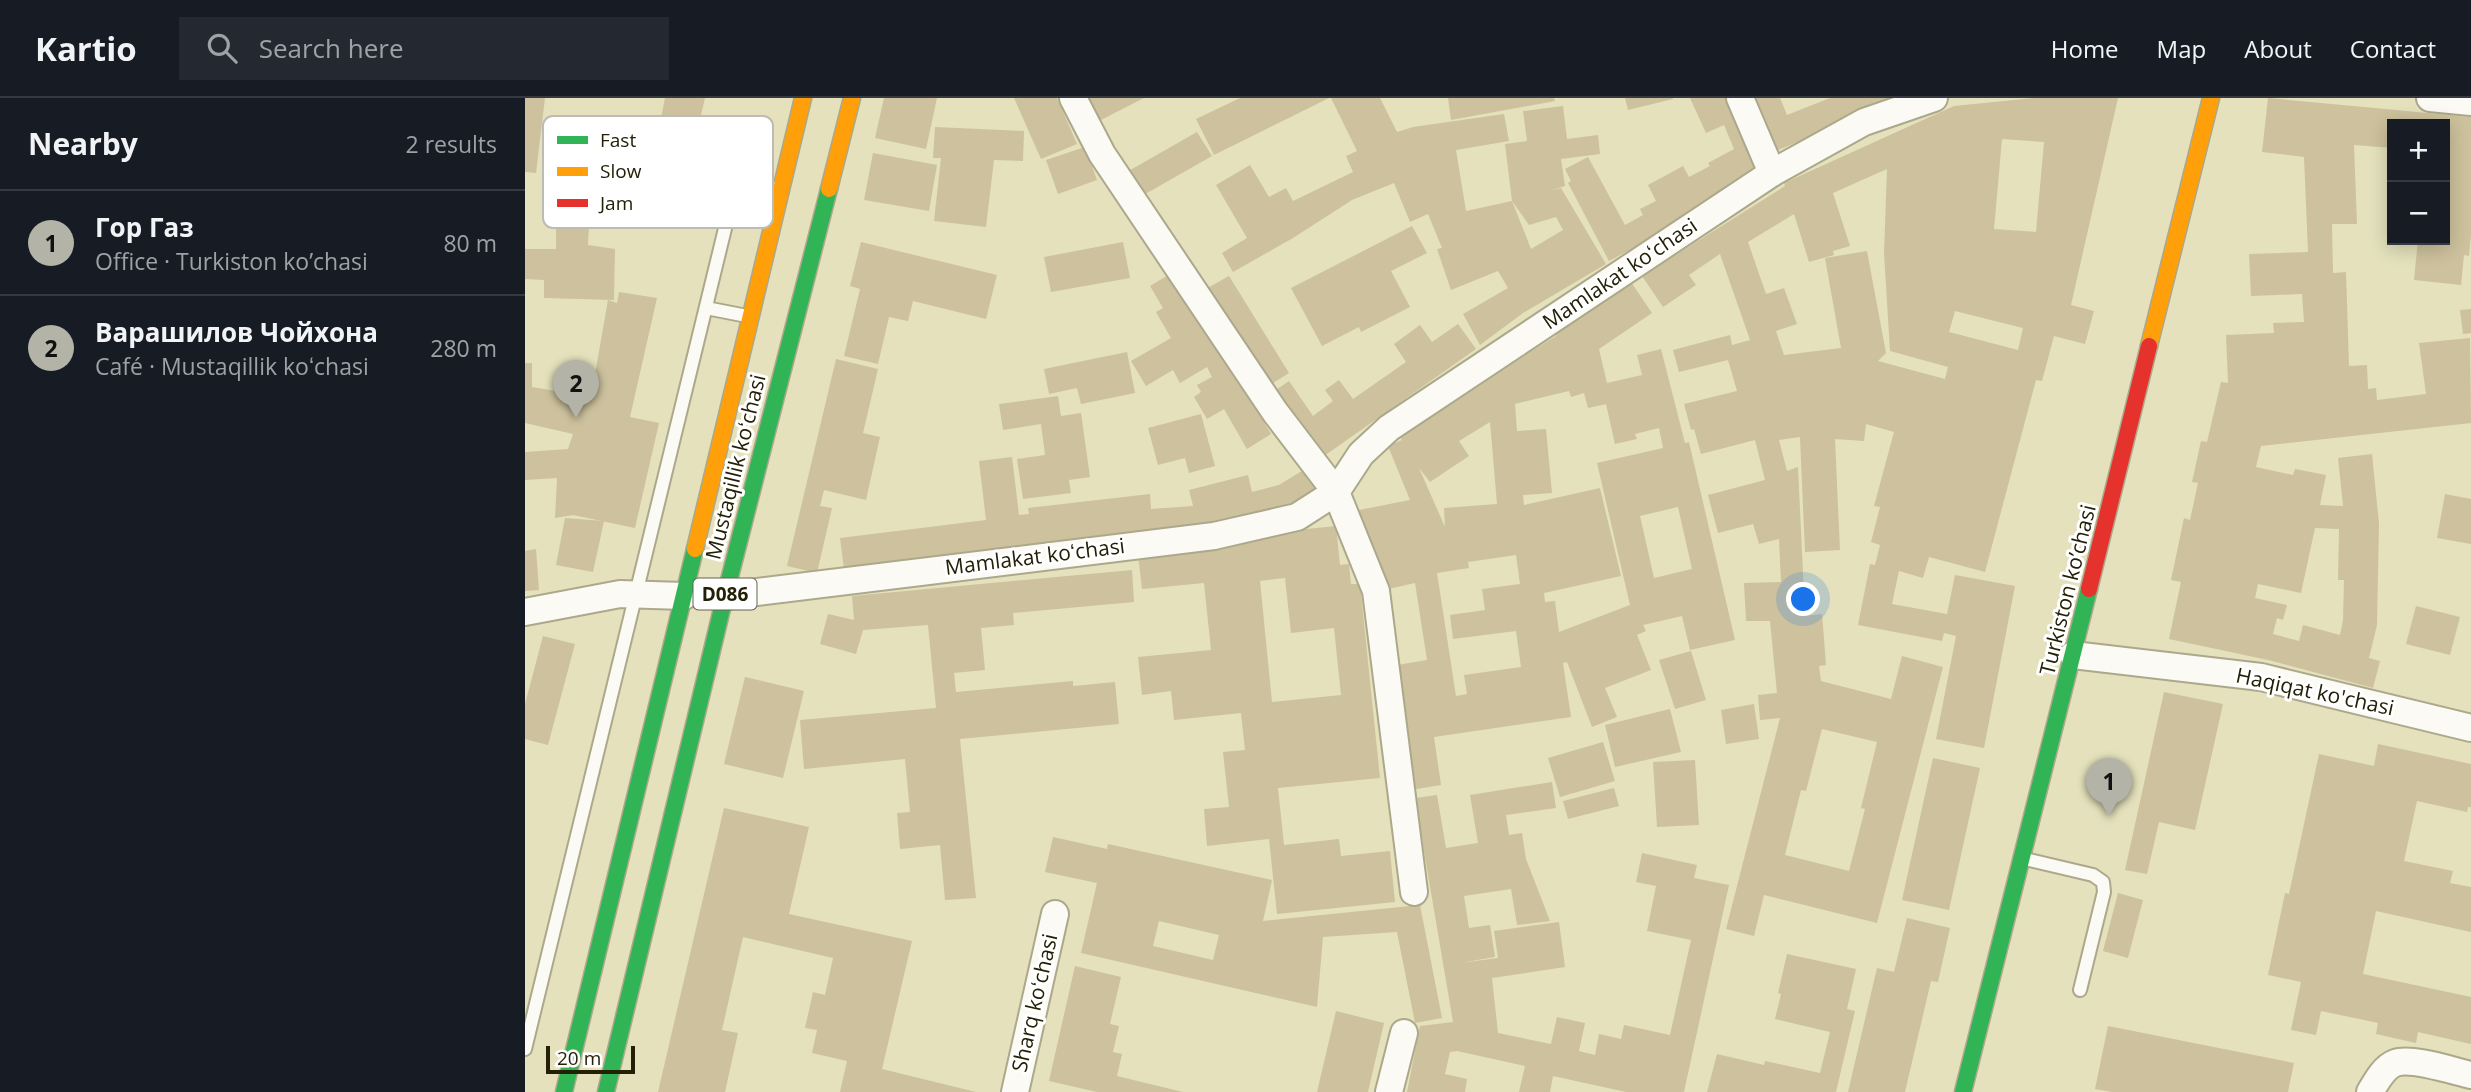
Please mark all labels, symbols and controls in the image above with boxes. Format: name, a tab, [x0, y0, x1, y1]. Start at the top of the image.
search box	[179, 17, 669, 80]
text: Kartio	[35, 26, 137, 71]
icon: search	[203, 29, 241, 67]
text: Search here	[259, 30, 404, 66]
text: Home	[2051, 32, 2119, 65]
text: Map	[2157, 32, 2206, 65]
text: About	[2244, 32, 2312, 65]
text: Contact	[2350, 32, 2436, 65]
legend	[543, 116, 773, 228]
map controls	[2387, 119, 2450, 245]
button: +	[2387, 119, 2450, 182]
text: Nearby	[28, 123, 138, 164]
text: Fast	[600, 127, 636, 153]
text: 2 results	[406, 128, 497, 160]
text: Slow	[600, 158, 642, 184]
button: −	[2387, 182, 2450, 245]
text: Jam	[598, 190, 633, 216]
text: Гор Газ	[95, 209, 194, 245]
street label: Mamlakat koʻchasi	[1537, 211, 1702, 335]
text: 1	[44, 227, 58, 259]
text: 80 m	[443, 227, 497, 259]
text: Office · Turkiston ko’chasi	[95, 245, 368, 277]
text: Варашилов Чойхона	[95, 314, 378, 350]
text: 2	[44, 332, 58, 364]
text: 280 m	[430, 332, 497, 364]
text: Café · Mustaqillik koʻchasi	[95, 350, 369, 382]
pin: 2	[553, 360, 599, 418]
street label: Mustaqillik koʻchasi	[698, 371, 772, 562]
street label: Turkiston ko’chasi	[2032, 501, 2102, 678]
street label: Mamlakat koʻchasi	[943, 531, 1126, 581]
road number: D086	[693, 579, 757, 610]
your location	[1786, 582, 1820, 616]
street label: Haqiqat ko'chasi	[2234, 661, 2397, 721]
pin: 1	[2086, 758, 2132, 816]
street label: Sharq koʻchasi	[1005, 931, 1064, 1075]
scale bar	[546, 1043, 635, 1075]
text: 20 m	[557, 1045, 601, 1071]

